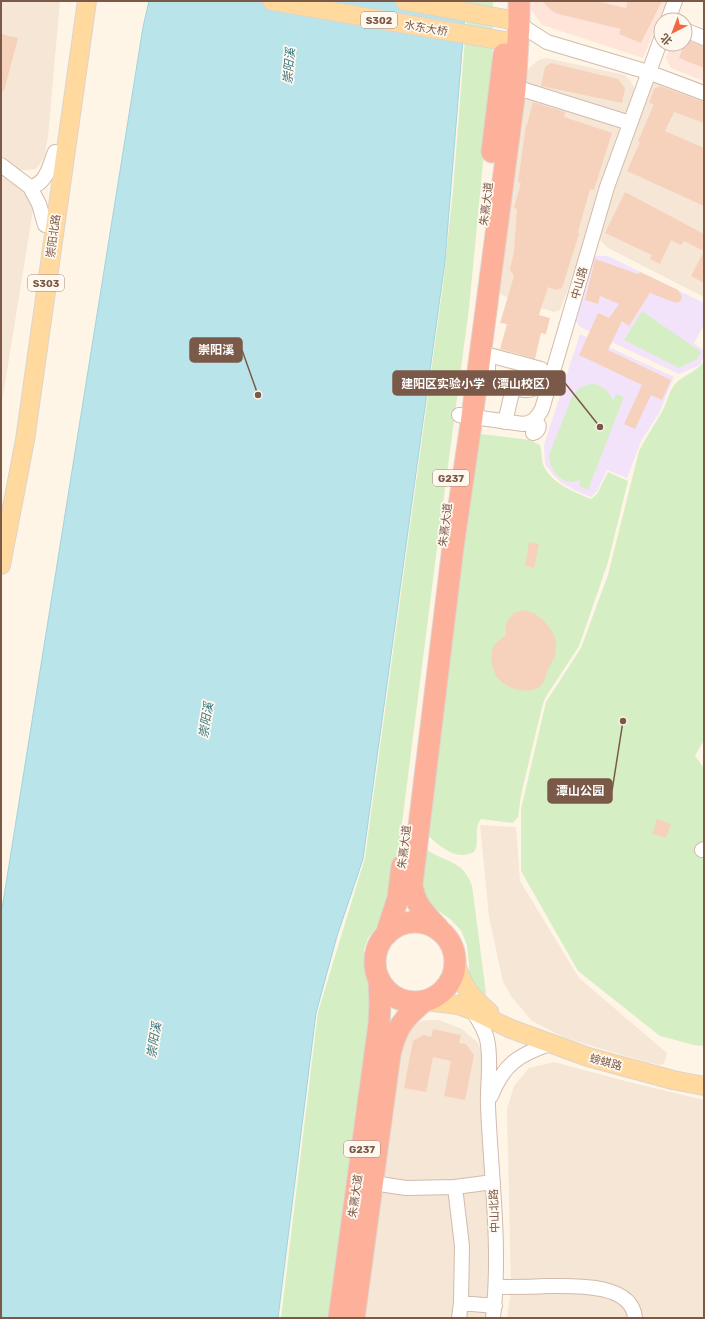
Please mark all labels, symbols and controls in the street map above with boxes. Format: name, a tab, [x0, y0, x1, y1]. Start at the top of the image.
road number: S302	[361, 12, 397, 28]
north arrow	[653, 12, 693, 52]
street label: 水东大桥	[403, 18, 449, 39]
text: 北	[658, 31, 675, 48]
water label: 崇阳溪	[280, 45, 298, 85]
street label: 朱熹大道	[477, 181, 496, 227]
street label: 崇阳北路	[44, 213, 63, 259]
street label: 中山路	[569, 265, 590, 301]
road number: S303	[28, 275, 64, 291]
callout: 崇阳溪	[190, 338, 242, 362]
text: 崇阳溪	[198, 343, 234, 357]
callout: 建阳区实验小学（潭山校区）	[393, 371, 565, 395]
text: 建阳区实验小学（潭山校区）	[401, 377, 557, 391]
road number: G237	[433, 470, 469, 486]
street label: 朱熹大道	[436, 502, 455, 548]
water label: 崇阳溪	[196, 699, 216, 739]
callout: 潭山公园	[548, 779, 612, 803]
text: 潭山公园	[556, 784, 604, 798]
street label: 朱熹大道	[395, 824, 414, 870]
water label: 崇阳溪	[144, 1019, 164, 1059]
street label: 螃蜞路	[588, 1052, 624, 1073]
road number: G237	[344, 1141, 380, 1157]
street label: 朱熹大道	[346, 1173, 365, 1219]
street label: 中山北路	[487, 1189, 502, 1233]

